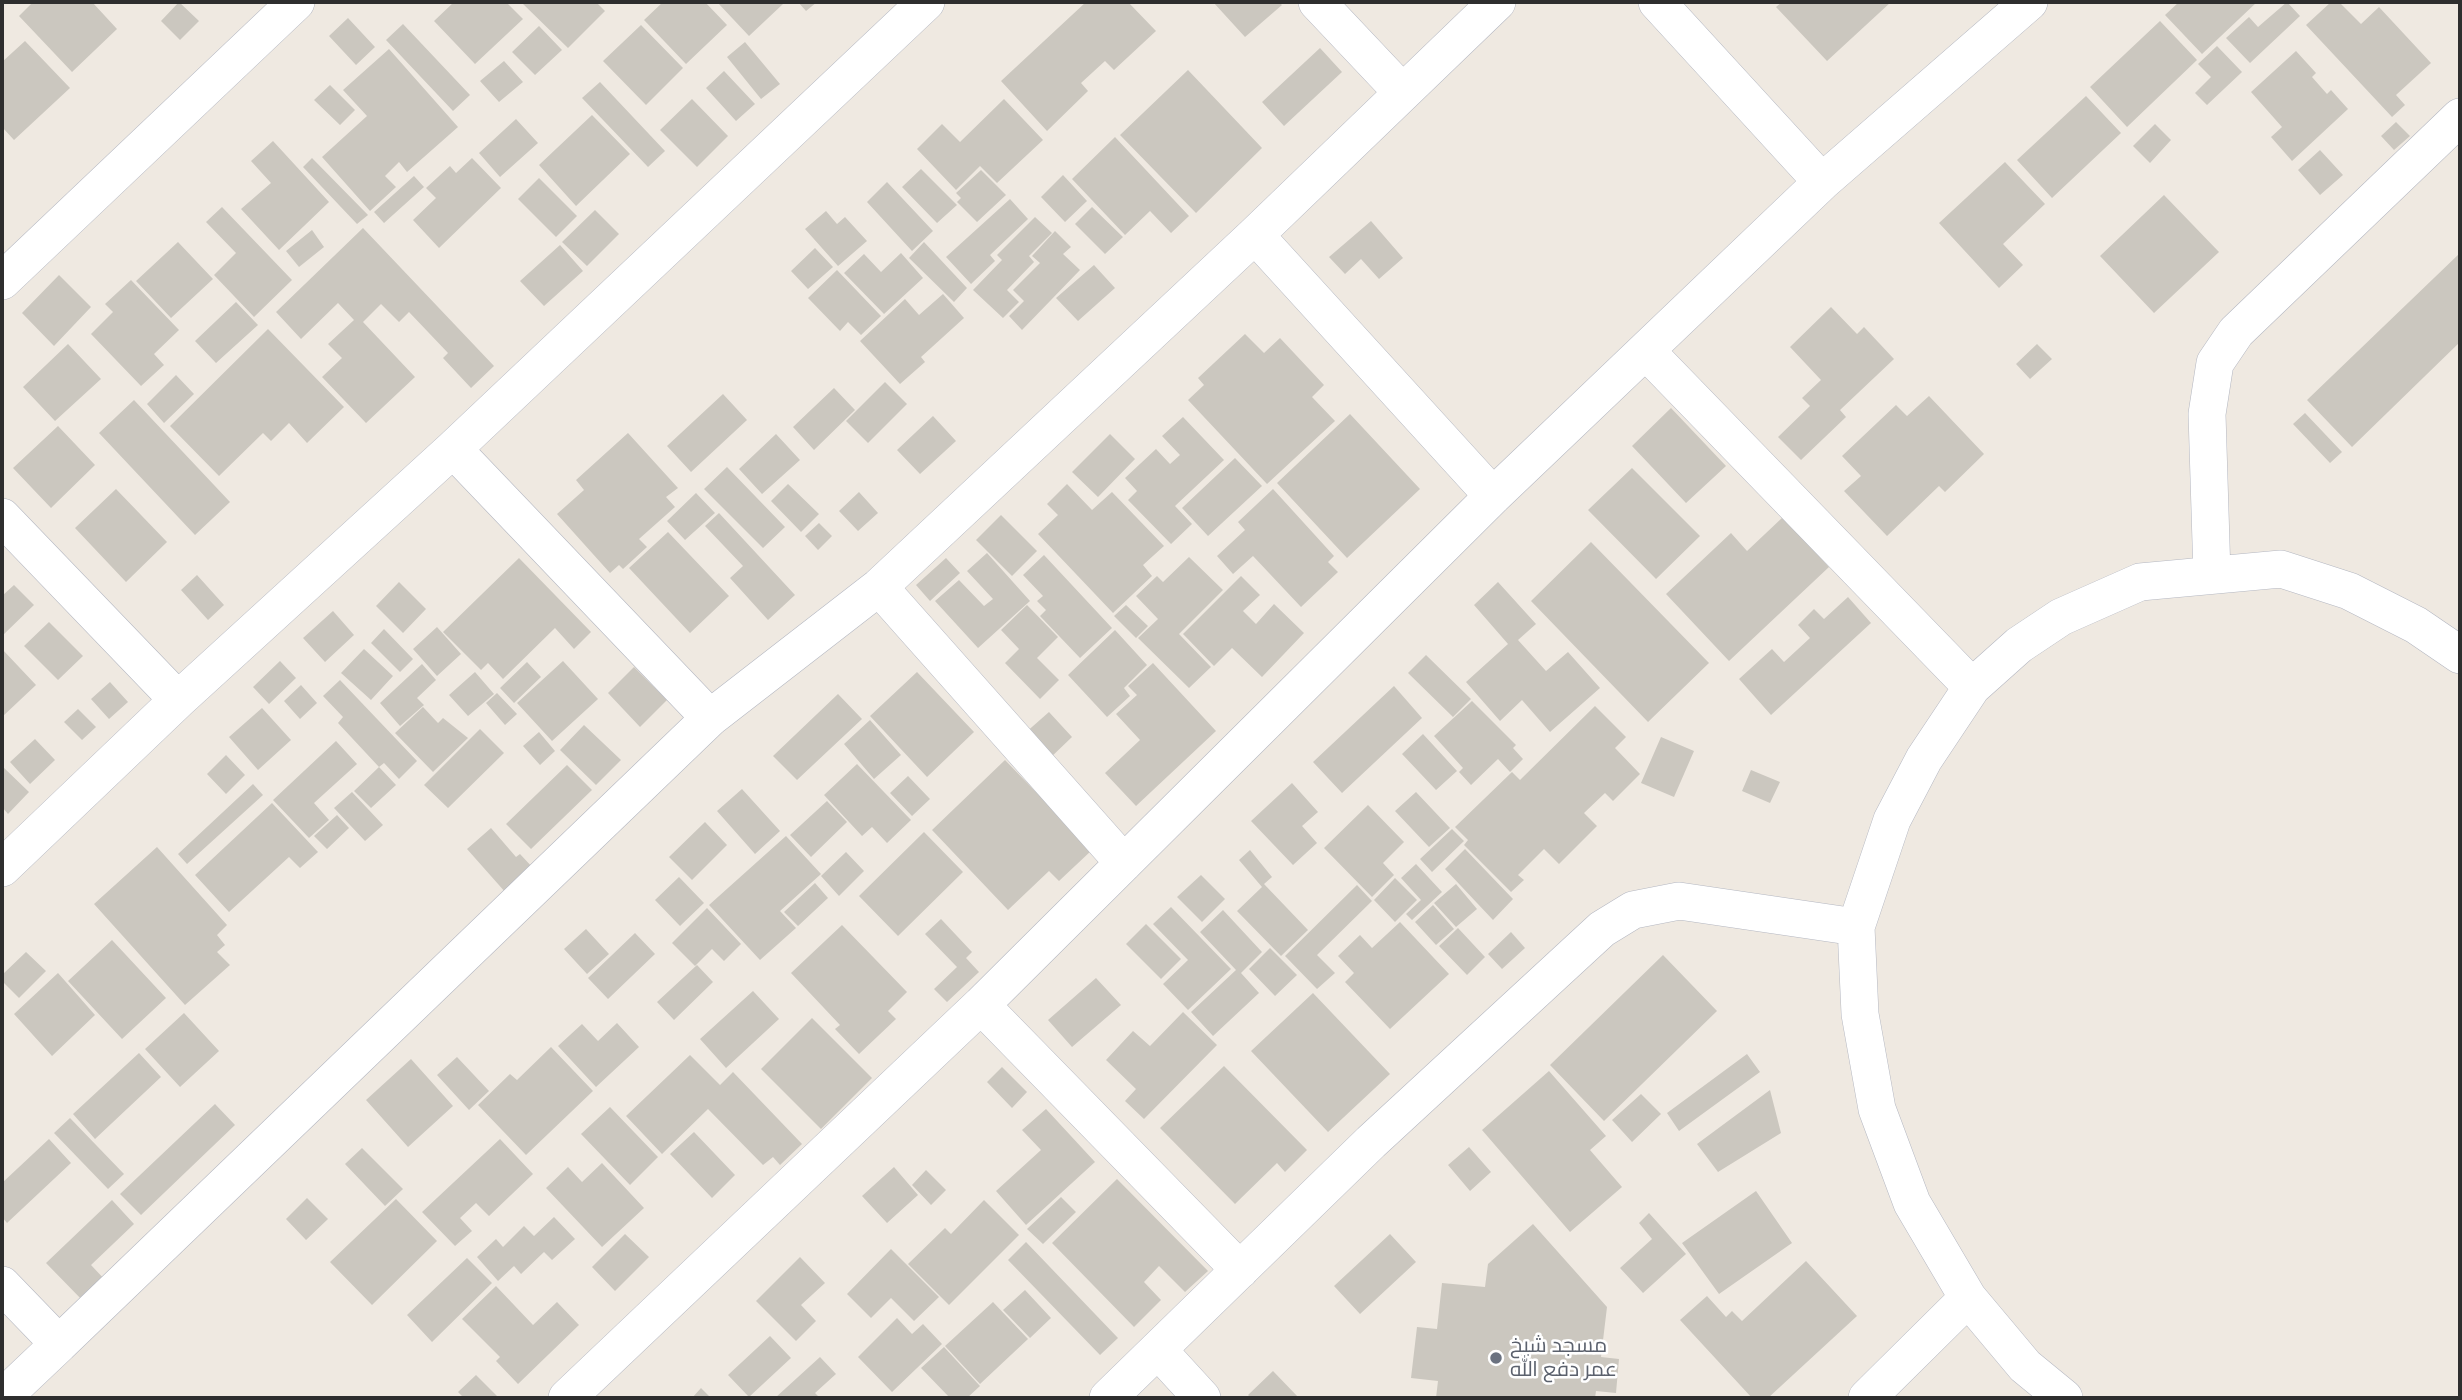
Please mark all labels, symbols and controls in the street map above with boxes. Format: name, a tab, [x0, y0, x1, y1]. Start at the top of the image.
place label: مسجد شيخ عمر دفع الله	[1510, 1333, 1617, 1383]
marker: مسجد شيخ عمر دفع الله	[1488, 1350, 1504, 1366]

